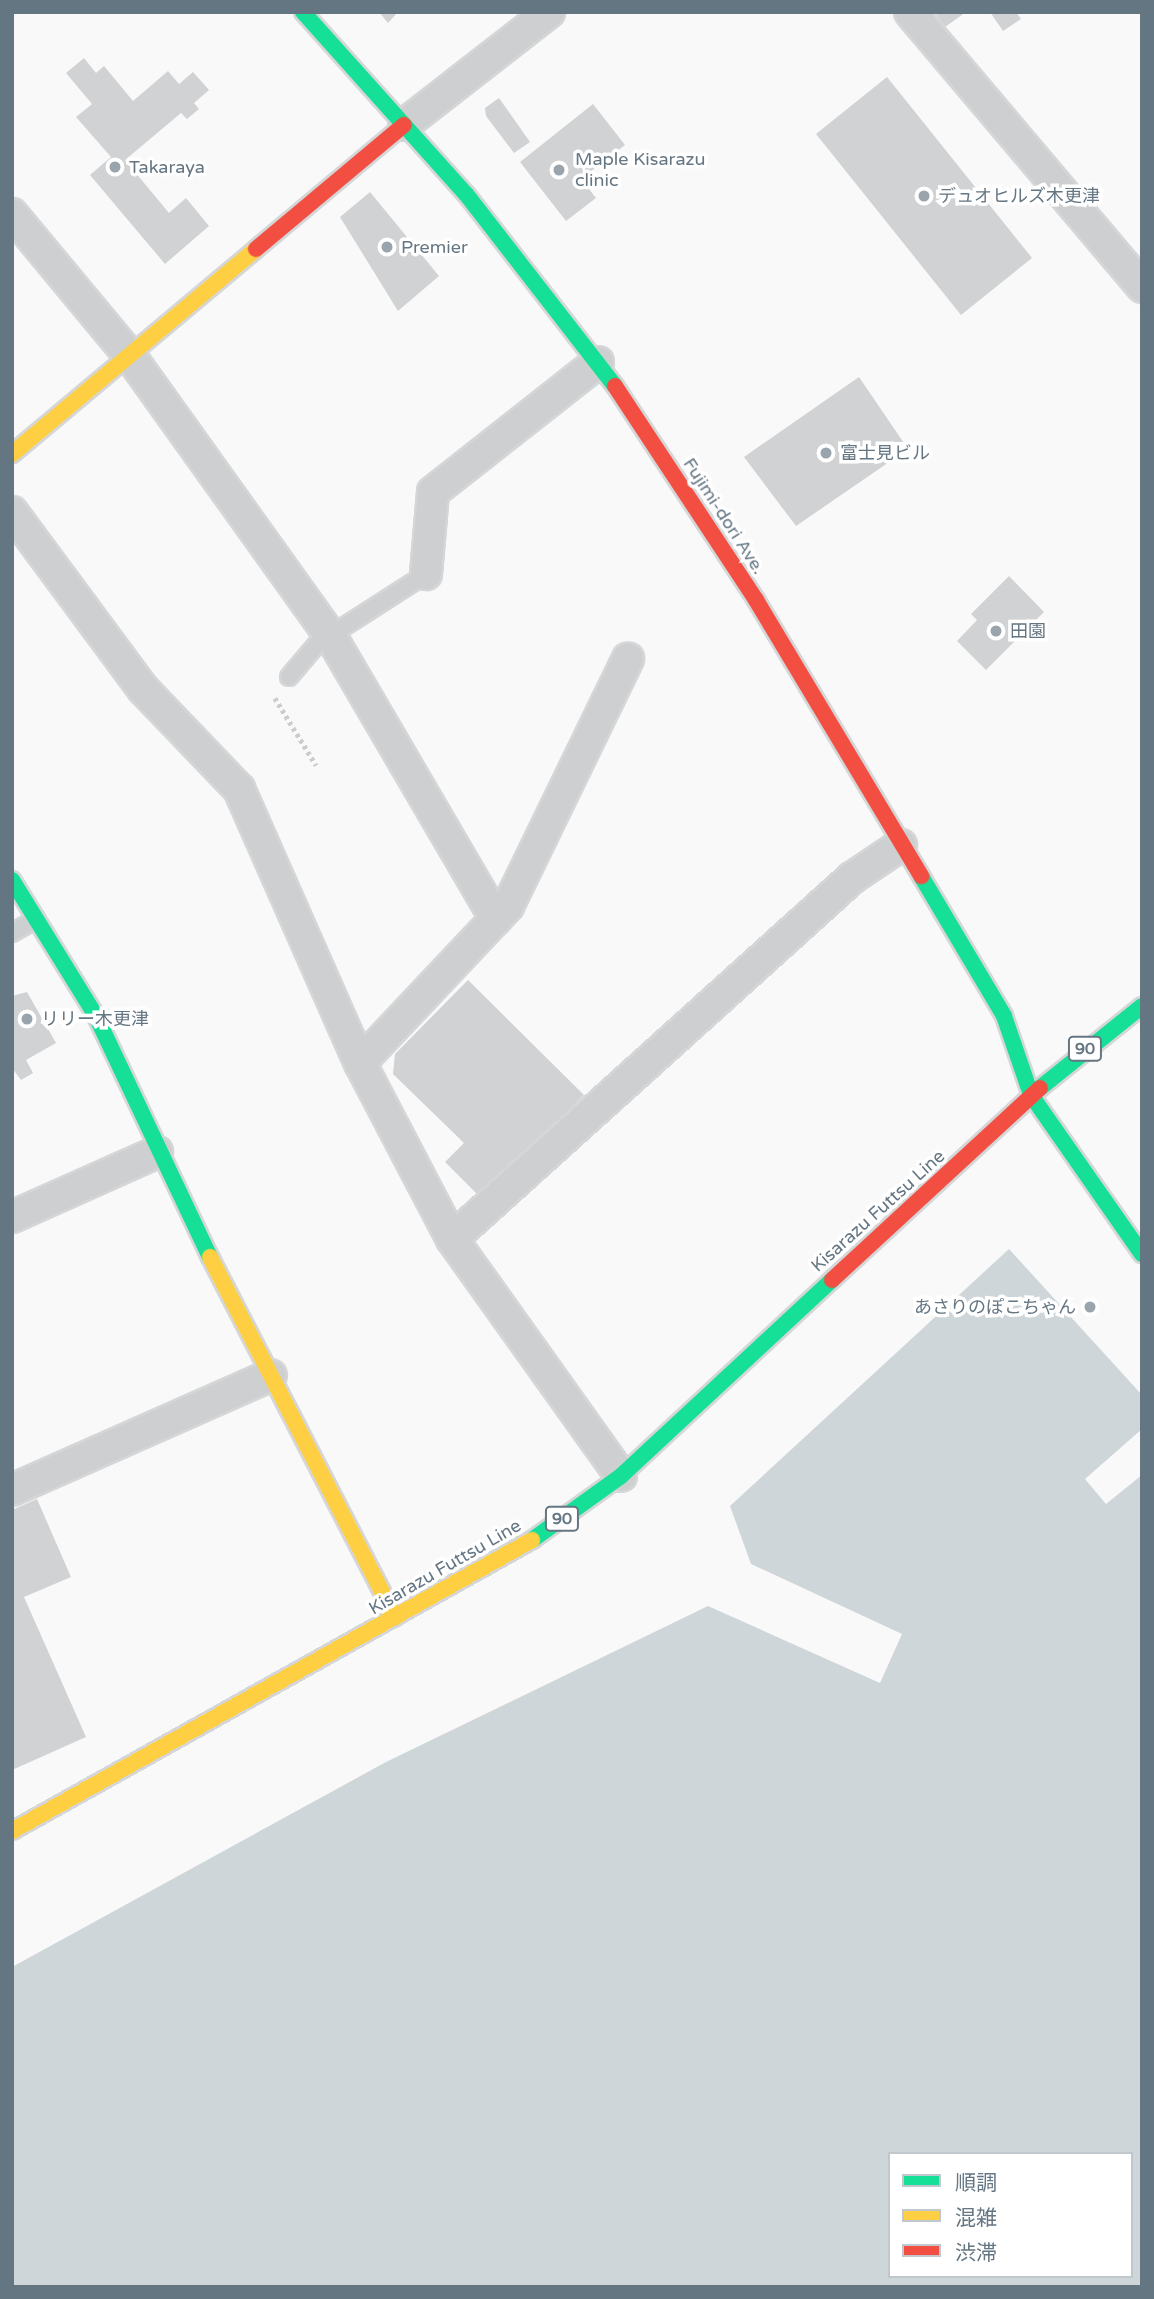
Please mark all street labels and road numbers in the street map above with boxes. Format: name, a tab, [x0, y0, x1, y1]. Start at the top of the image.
street label: Fujimi-dori Ave.	[678, 454, 770, 578]
road number: 90	[1068, 1036, 1102, 1062]
street label: Kisarazu Futtsu Line	[807, 1145, 949, 1277]
road number: 90	[544, 1506, 580, 1532]
street label: Kisarazu Futtsu Line	[365, 1515, 525, 1619]

